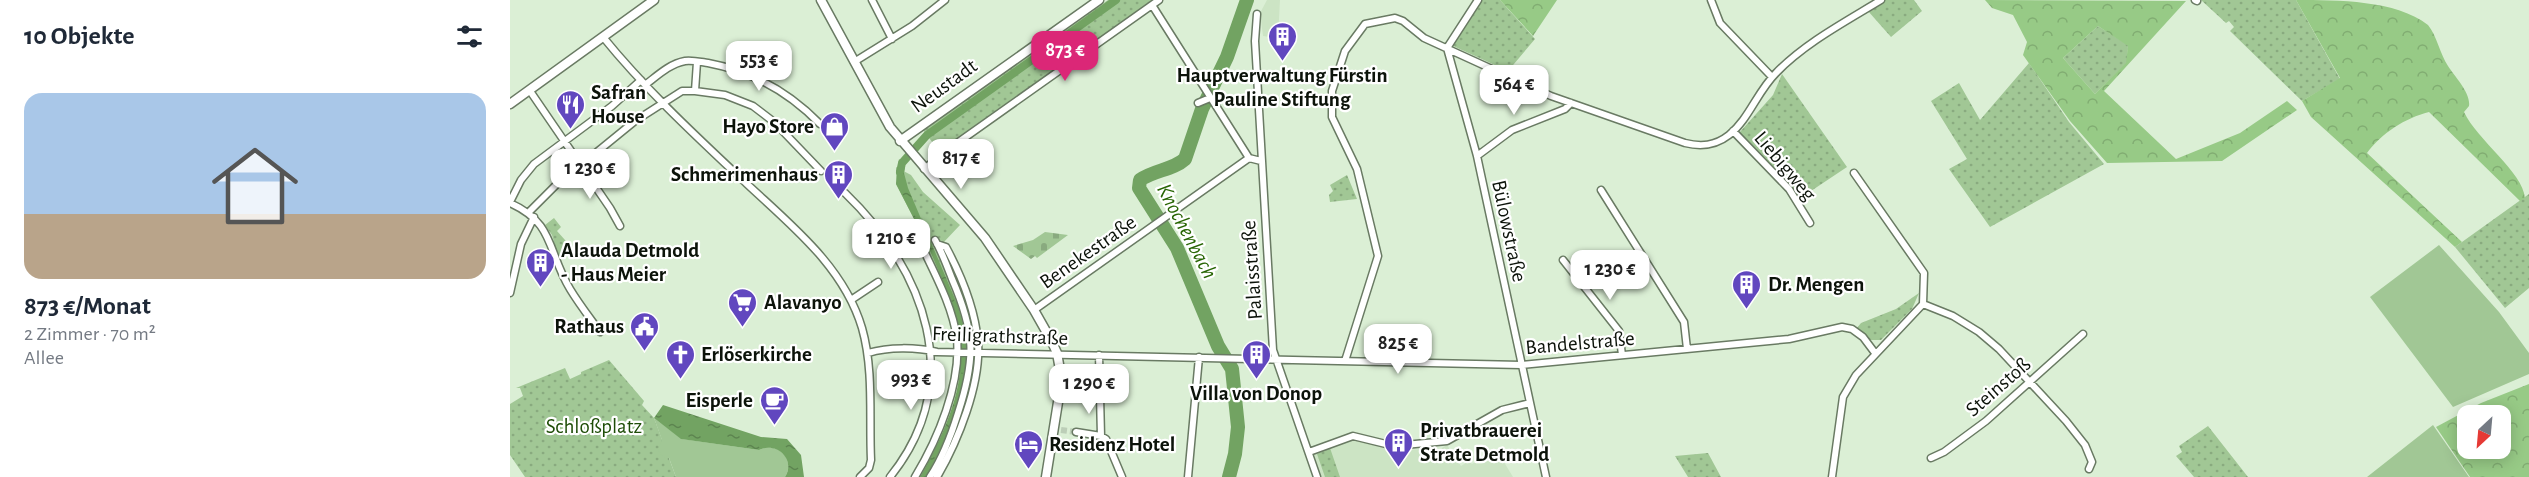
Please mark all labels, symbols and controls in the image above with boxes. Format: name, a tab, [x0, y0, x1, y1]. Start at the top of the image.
icon: filters	[453, 20, 486, 53]
building icon: Hauptverwaltung Fürstin Pauline Stiftung	[1266, 20, 1298, 62]
text: 10 Objekte	[24, 23, 134, 49]
pin: 873 €	[1023, 31, 1107, 82]
text: 873 €	[1045, 40, 1085, 60]
pin: 553 €	[717, 41, 801, 92]
text: 553 €	[740, 50, 778, 70]
street label: Neustadt	[907, 55, 981, 117]
place label: Hauptverwaltung Fürstin Pauline Stiftung	[1176, 65, 1388, 110]
pin: 564 €	[1472, 65, 1556, 116]
text: 564 €	[1494, 74, 1534, 94]
place label: Safran House	[591, 82, 646, 127]
restaurant icon: Safran House	[554, 88, 586, 130]
shop icon: Hayo Store	[819, 110, 851, 152]
place label: Hayo Store	[722, 116, 814, 137]
street label: Liebigweg	[1750, 127, 1820, 205]
icon: home	[201, 132, 309, 240]
pin: 817 €	[919, 139, 1003, 190]
text: 817 €	[942, 148, 980, 168]
pin: 1 230 €	[535, 149, 645, 200]
text: 1 230 €	[564, 158, 616, 178]
building icon: Schmerimenhaus	[823, 158, 855, 200]
place label: Schmerimenhaus	[671, 164, 818, 185]
street label: Bülowstraße	[1488, 178, 1530, 284]
water label: Knochenbach	[1153, 180, 1221, 282]
street label: Benekestraße	[1036, 211, 1140, 293]
pin: 1 210 €	[836, 219, 946, 270]
street label: Palaisstraße	[1238, 219, 1266, 321]
text: 1 210 €	[866, 228, 916, 248]
place label: Alauda Detmold - Haus Meier	[561, 240, 699, 285]
building icon: Alauda Detmold - Haus Meier	[524, 246, 556, 288]
pin: 1 230 €	[1555, 250, 1665, 301]
text: 1 230 €	[1584, 259, 1636, 279]
building icon: Dr. Mengen	[1731, 268, 1763, 310]
place label: Dr. Mengen	[1768, 274, 1864, 295]
supermarket icon: Alavanyo	[727, 286, 759, 328]
place label: Alavanyo	[764, 292, 842, 313]
text: 873 €/Monat	[24, 293, 151, 319]
public building icon: Rathaus	[629, 310, 661, 352]
place label: Rathaus	[554, 316, 624, 337]
street label: Freiligrathstraße	[932, 323, 1068, 349]
text: 2 Zimmer · 70 m²	[24, 324, 156, 344]
pin: 825 €	[1356, 324, 1440, 375]
street label: Bandelstraße	[1525, 328, 1635, 358]
text: 825 €	[1378, 333, 1418, 353]
church icon: Erlöserkirche	[664, 338, 696, 380]
building icon: Villa von Donop	[1240, 338, 1272, 380]
place label: Erlöserkirche	[701, 344, 812, 365]
text: Allee	[24, 348, 64, 368]
street label: Steinstoß	[1962, 353, 2034, 420]
pin: 993 €	[869, 360, 953, 411]
pin: 1 290 €	[1034, 364, 1144, 415]
text: 993 €	[891, 369, 931, 389]
text: 1 290 €	[1063, 373, 1115, 393]
place label: Villa von Donop	[1190, 383, 1322, 404]
cafe icon: Eisperle	[758, 384, 790, 426]
place label: Eisperle	[685, 390, 753, 411]
north arrow	[2457, 405, 2511, 459]
map controls	[2457, 405, 2511, 459]
park label: Schloßplatz	[546, 416, 642, 437]
place label: Privatbrauerei Strate Detmold	[1420, 420, 1549, 465]
building icon: Privatbrauerei Strate Detmold	[1383, 426, 1415, 468]
hotel icon: Residenz Hotel	[1012, 428, 1044, 470]
place label: Residenz Hotel	[1049, 434, 1175, 455]

